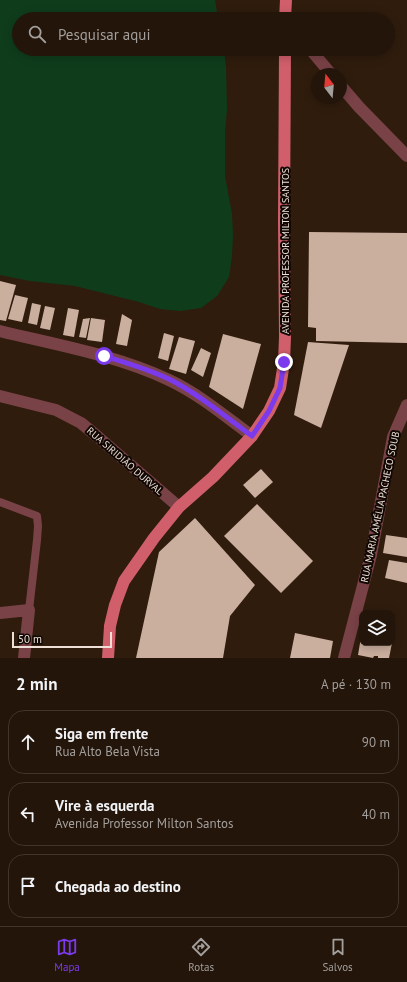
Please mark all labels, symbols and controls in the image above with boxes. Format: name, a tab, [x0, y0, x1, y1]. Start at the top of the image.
search box	[12, 12, 395, 56]
icon: search	[26, 23, 48, 45]
text: Pesquisar aqui	[58, 25, 150, 44]
north arrow	[311, 68, 347, 104]
street label: AVENIDA PROFESSOR MILTON SANTOS	[279, 168, 292, 334]
route start	[95, 347, 113, 365]
route end	[275, 353, 293, 371]
street label: RUA SIRIDIÃO DURVAL	[84, 424, 166, 498]
street label: RUA MARIA AMÉLIA PACHECO SOUB	[358, 430, 402, 584]
map controls	[359, 610, 395, 646]
button: layers	[359, 610, 395, 646]
scale bar	[12, 630, 112, 649]
text: 50 m	[18, 632, 42, 646]
text: 2 min	[16, 673, 57, 695]
text: A pé · 130 m	[321, 676, 391, 693]
text: Siga em frente	[55, 724, 148, 743]
icon: ahead	[17, 731, 39, 753]
text: 90 m	[362, 734, 390, 751]
text: Rua Alto Bela Vista	[55, 743, 160, 760]
text: Vire à esquerda	[55, 796, 154, 815]
icon: left	[17, 803, 39, 825]
text: 40 m	[362, 806, 390, 823]
text: Avenida Professor Milton Santos	[55, 815, 233, 832]
icon: arrive	[17, 875, 39, 897]
text: Chegada ao destino	[55, 877, 181, 896]
tab: Mapa	[54, 936, 80, 974]
tab: Rotas	[188, 936, 214, 974]
tab: Salvos	[323, 936, 353, 974]

